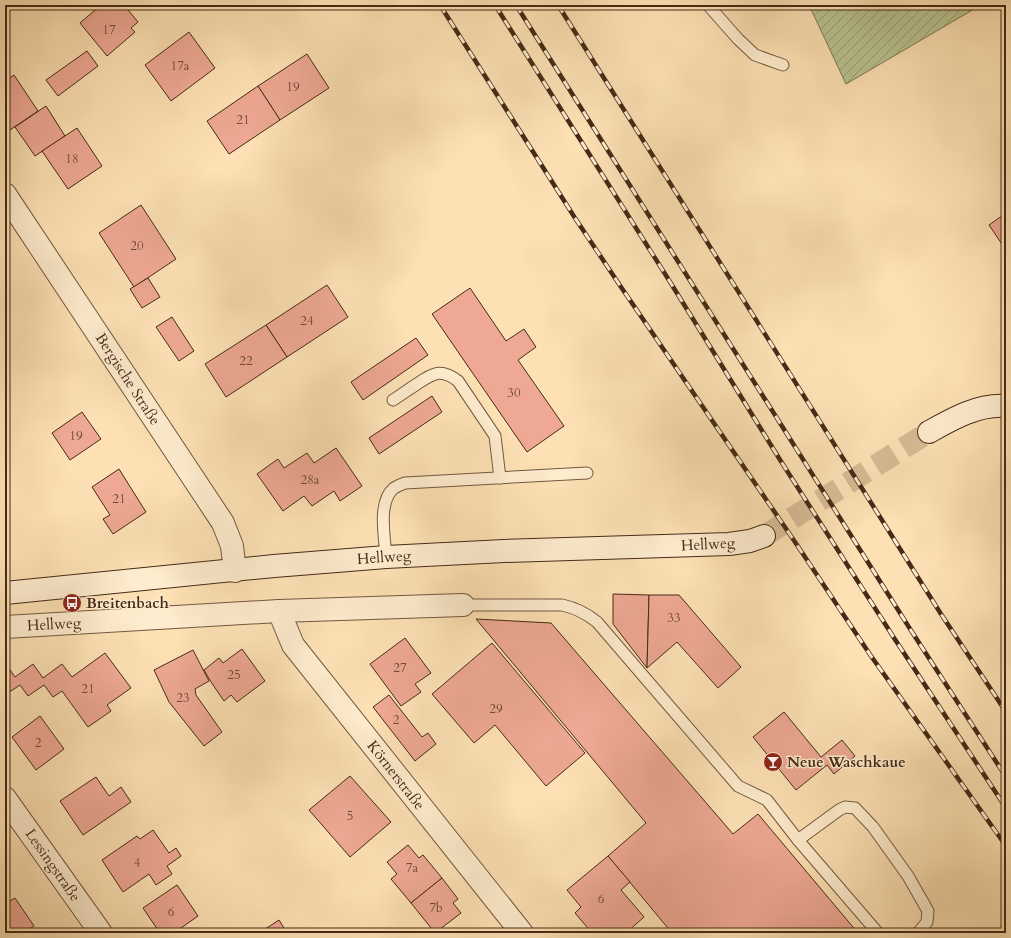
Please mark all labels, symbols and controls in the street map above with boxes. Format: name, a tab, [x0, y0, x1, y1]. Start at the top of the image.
house number: 17	[102, 21, 116, 39]
house number: 17a	[171, 57, 190, 75]
house number: 19	[286, 78, 300, 96]
house number: 21	[236, 111, 250, 129]
house number: 18	[65, 150, 79, 168]
house number: 20	[130, 237, 144, 255]
house number: 24	[300, 312, 314, 330]
street label: Bergische Straße	[91, 329, 165, 429]
house number: 22	[239, 352, 253, 370]
house number: 30	[507, 384, 521, 402]
house number: 19	[69, 427, 83, 445]
house number: 28a	[301, 471, 320, 489]
house number: 21	[112, 490, 126, 508]
street label: Hellweg	[680, 533, 736, 555]
street label: Hellweg	[356, 545, 412, 569]
bus stop icon: Breitenbach	[61, 592, 83, 614]
place label: Breitenbach	[86, 593, 170, 613]
house number: 33	[667, 609, 681, 627]
street label: Hellweg	[26, 613, 82, 635]
house number: 27	[393, 659, 407, 677]
house number: 25	[227, 666, 241, 684]
house number: 21	[81, 680, 95, 698]
house number: 23	[176, 689, 190, 707]
house number: 29	[489, 700, 503, 718]
house number: 2	[393, 711, 400, 729]
house number: 2	[35, 734, 42, 752]
street label: Körnerstraße	[363, 736, 430, 814]
bar icon: Neue Waschkaue	[762, 751, 784, 773]
place label: Neue Waschkaue	[787, 752, 906, 772]
house number: 5	[347, 807, 353, 825]
street label: Lessingstraße	[21, 825, 86, 906]
house number: 4	[134, 854, 141, 872]
house number: 7a	[406, 859, 419, 877]
house number: 6	[598, 890, 605, 908]
house number: 7b	[429, 899, 443, 917]
house number: 6	[168, 903, 175, 921]

